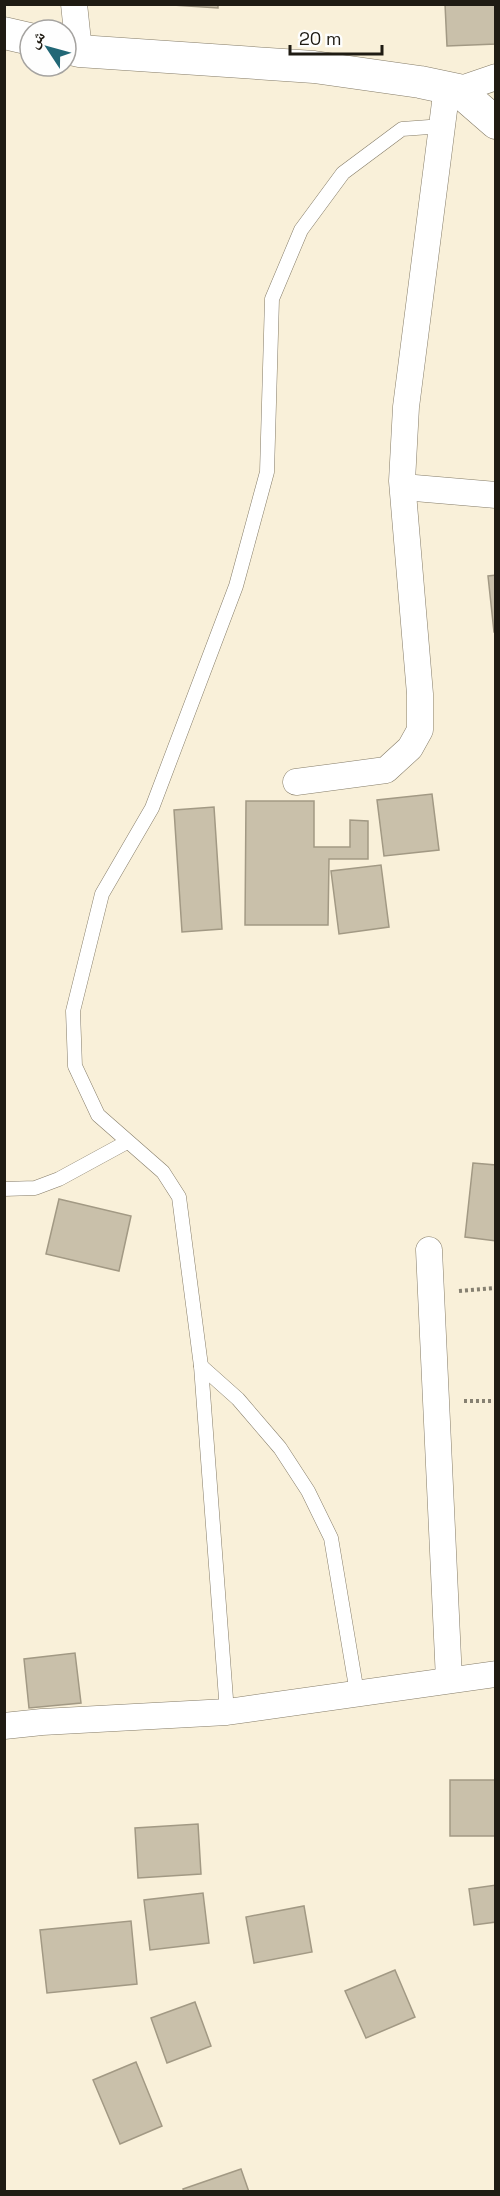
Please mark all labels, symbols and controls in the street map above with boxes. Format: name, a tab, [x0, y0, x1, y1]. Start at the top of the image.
north arrow	[18, 18, 78, 78]
scale bar	[290, 18, 382, 56]
text: ش	[23, 26, 50, 53]
text: 20 m	[299, 27, 342, 50]

